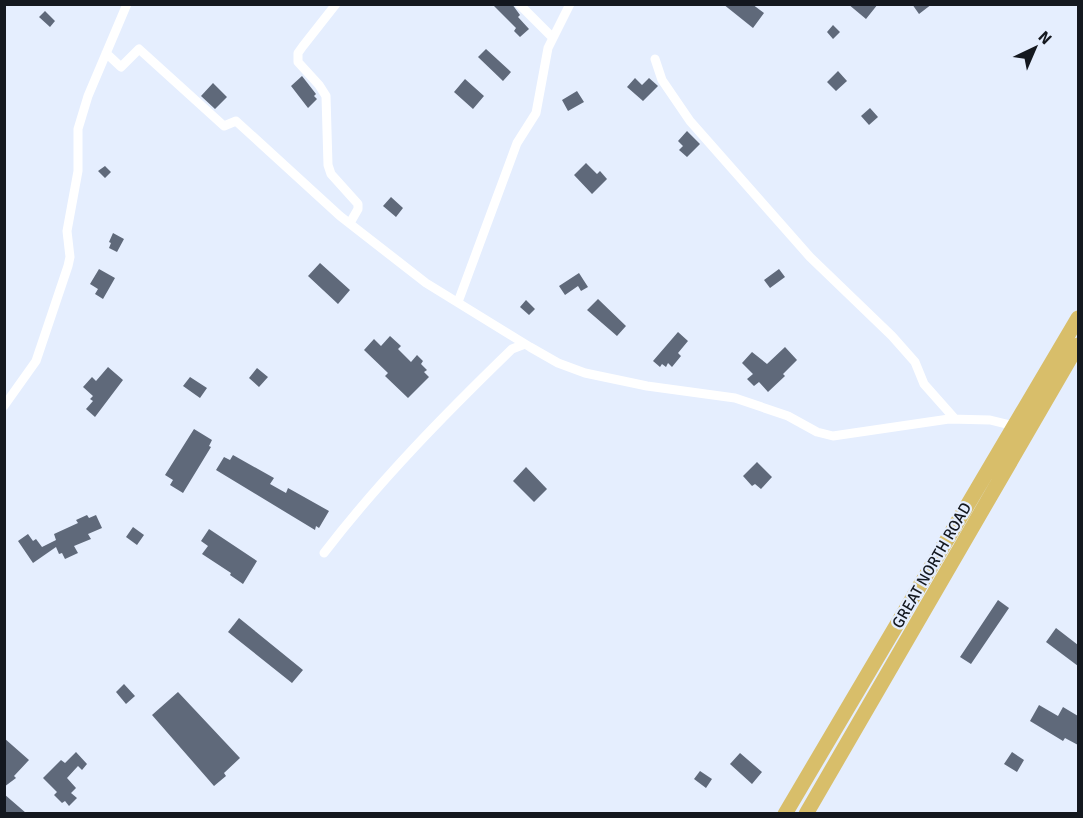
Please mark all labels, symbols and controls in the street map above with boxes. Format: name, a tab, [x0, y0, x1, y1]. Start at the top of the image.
north arrow	[1005, 18, 1065, 78]
text: N	[1034, 27, 1056, 49]
street label: GREAT NORTH ROAD	[888, 499, 976, 632]

